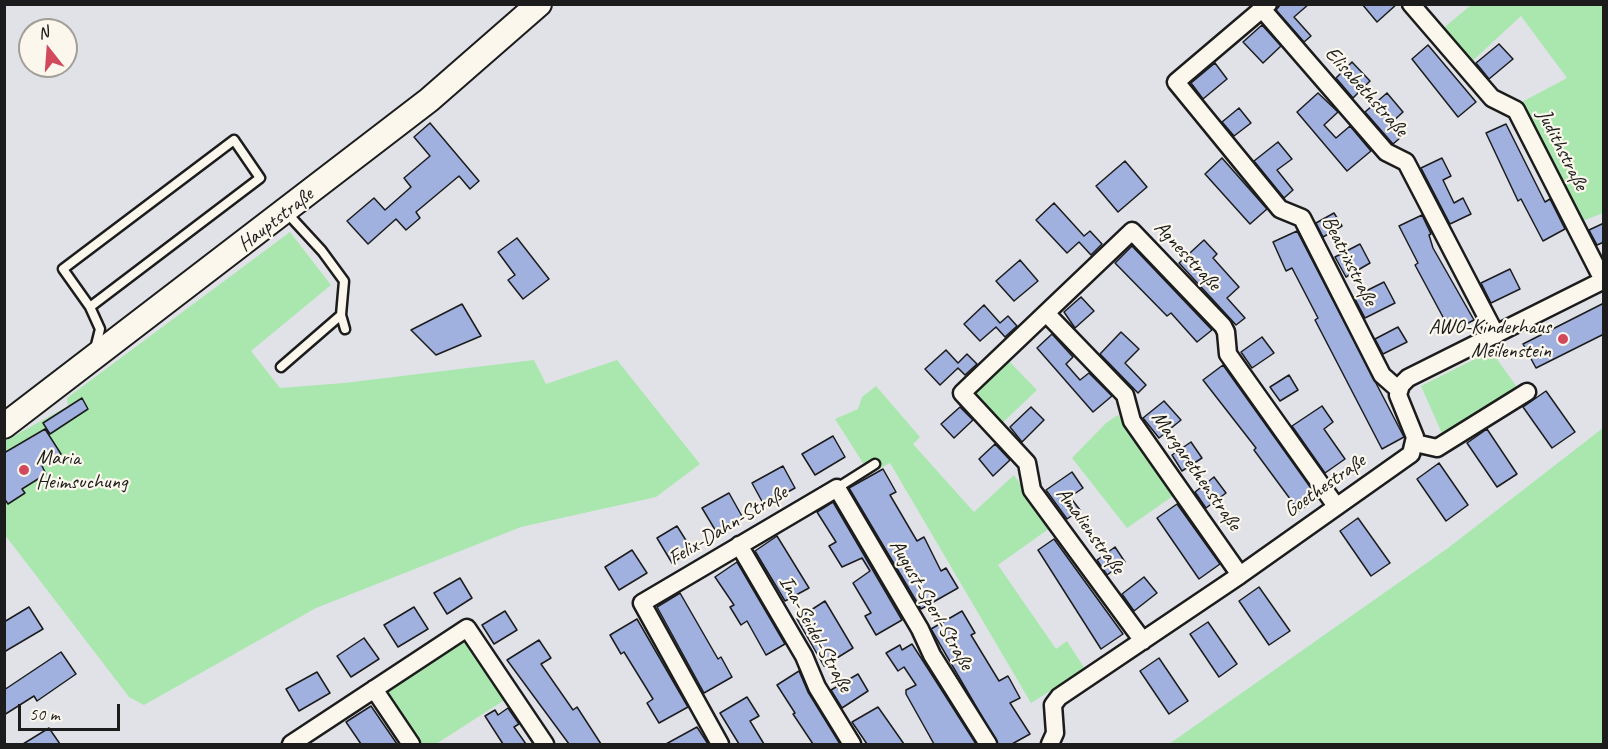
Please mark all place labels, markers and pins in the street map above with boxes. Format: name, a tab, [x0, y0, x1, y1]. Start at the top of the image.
place label: AWO-Kinderhaus Meilenstein	[1429, 314, 1551, 364]
marker: AWO-Kinderhaus Meilenstein	[1556, 332, 1570, 346]
place label: Maria Heimsuchung	[36, 445, 128, 495]
marker: Maria Heimsuchung	[17, 463, 31, 477]

